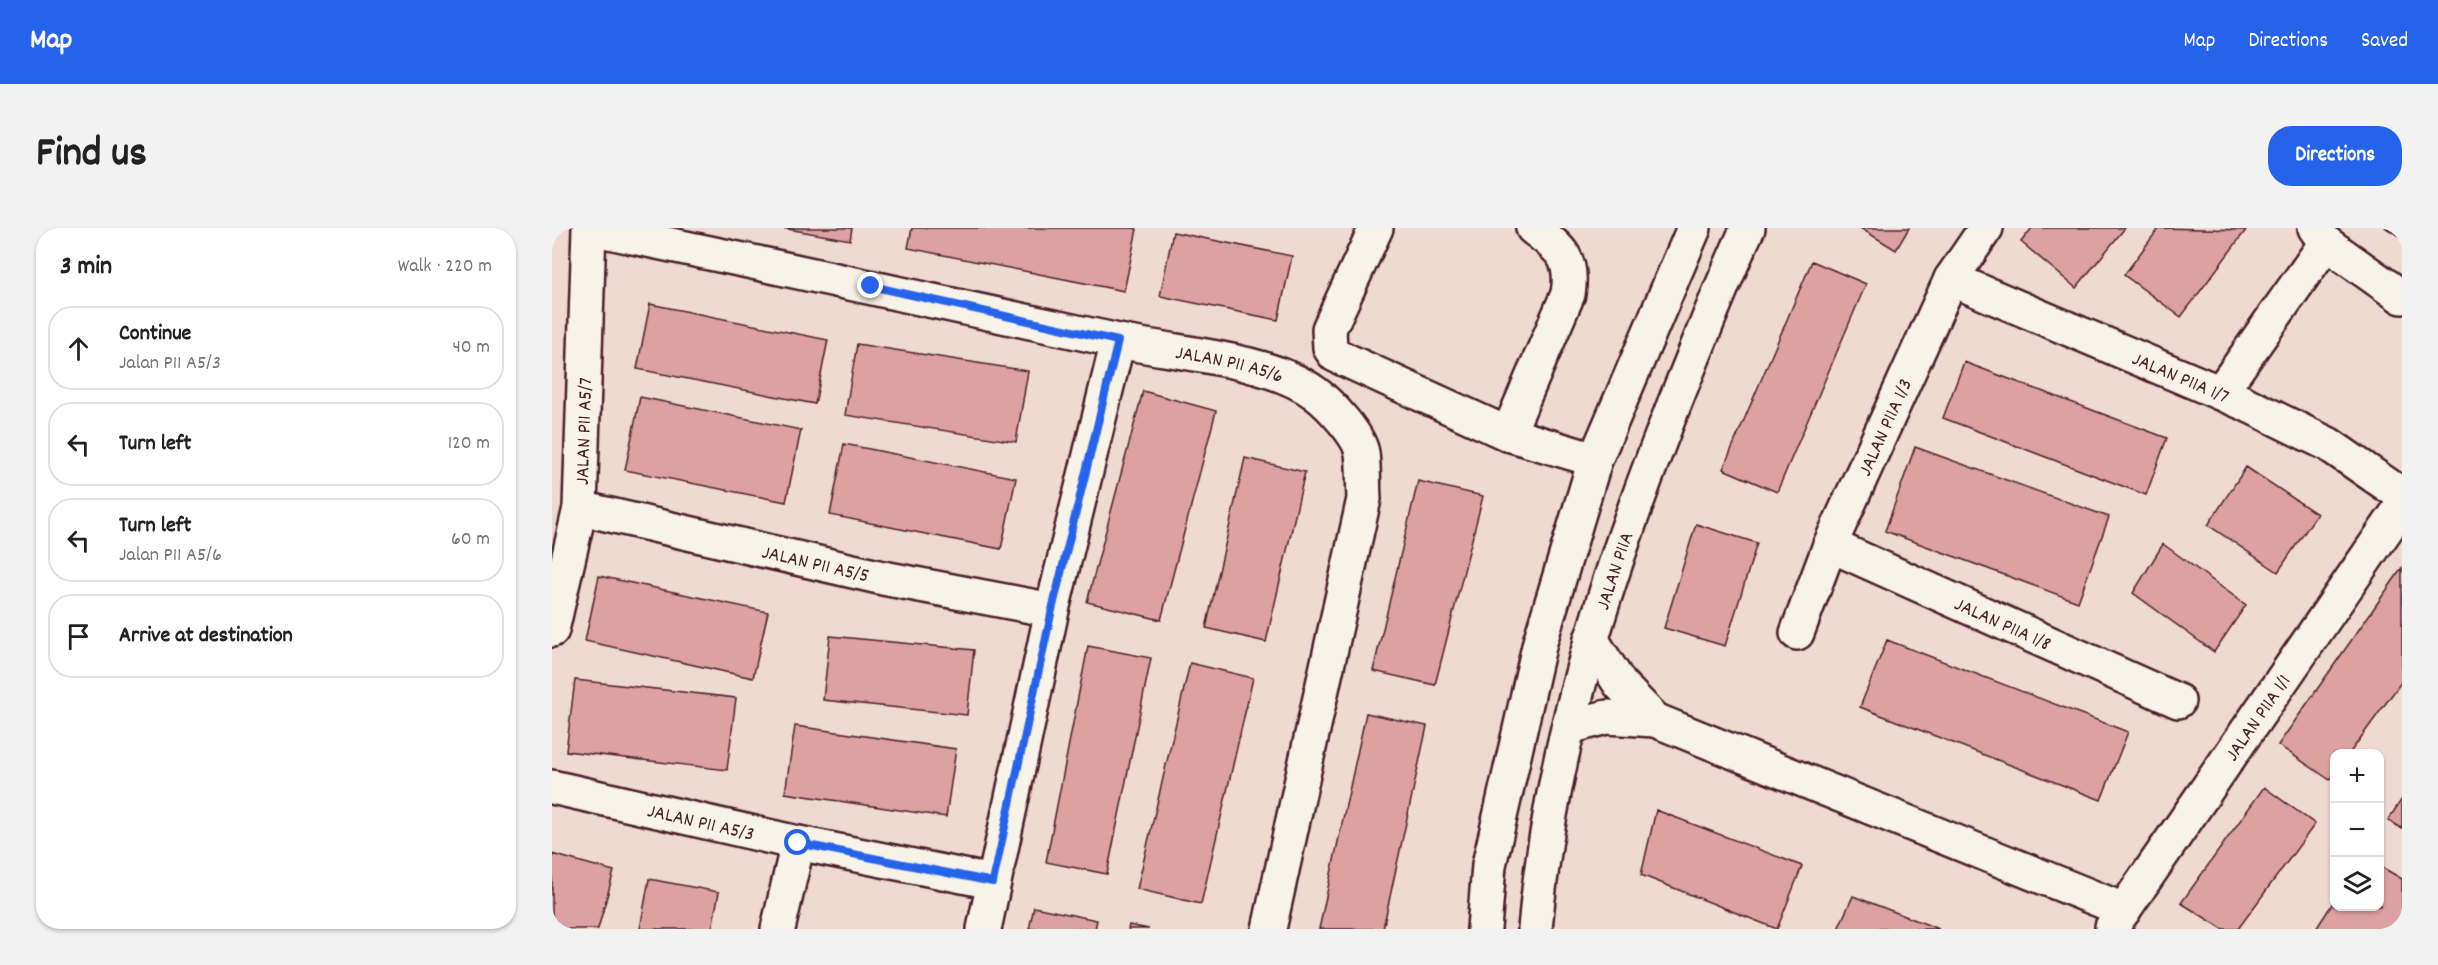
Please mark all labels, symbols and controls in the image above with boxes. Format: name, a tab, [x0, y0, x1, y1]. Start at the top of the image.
text: Map	[30, 22, 72, 62]
text: Map	[2184, 27, 2215, 57]
text: Directions	[2248, 27, 2328, 57]
text: Saved	[2361, 27, 2408, 57]
text: Find us	[36, 126, 147, 186]
button: Directions	[2268, 126, 2402, 186]
text: 3 min	[60, 249, 112, 286]
text: Walk · 220 m	[398, 253, 492, 281]
route end	[857, 272, 883, 298]
text: Continue	[119, 319, 191, 350]
icon: ahead	[62, 332, 95, 365]
text: 40 m	[452, 334, 490, 362]
street label: JALAN P11 A5/6	[1173, 340, 1287, 392]
street label: JALAN P11A 1/7	[2127, 346, 2233, 412]
text: Jalan P11 A5/3	[119, 350, 221, 378]
street label: JALAN P11A 1/3	[1852, 375, 1921, 481]
street label: JALAN P11 A5/7	[570, 377, 601, 486]
icon: left	[62, 428, 95, 461]
text: Turn left	[119, 429, 191, 460]
text: 120 m	[448, 430, 490, 458]
text: Turn left	[119, 511, 191, 542]
icon: left	[62, 524, 95, 557]
text: 60 m	[451, 526, 490, 554]
street label: JALAN P11A	[1590, 528, 1642, 614]
street label: JALAN P11 A5/5	[759, 539, 872, 591]
text: Jalan P11 A5/6	[119, 542, 222, 570]
street label: JALAN P11A 1/8	[1949, 592, 2055, 659]
icon: arrive	[62, 620, 95, 653]
text: Arrive at destination	[119, 621, 293, 652]
street label: JALAN P11A 1/1	[2219, 670, 2299, 768]
map controls	[2330, 749, 2384, 911]
button: +	[2330, 749, 2384, 803]
street label: JALAN P11 A5/3	[644, 798, 757, 850]
button: −	[2330, 803, 2384, 857]
route start	[784, 829, 810, 855]
button: layers	[2330, 857, 2384, 911]

